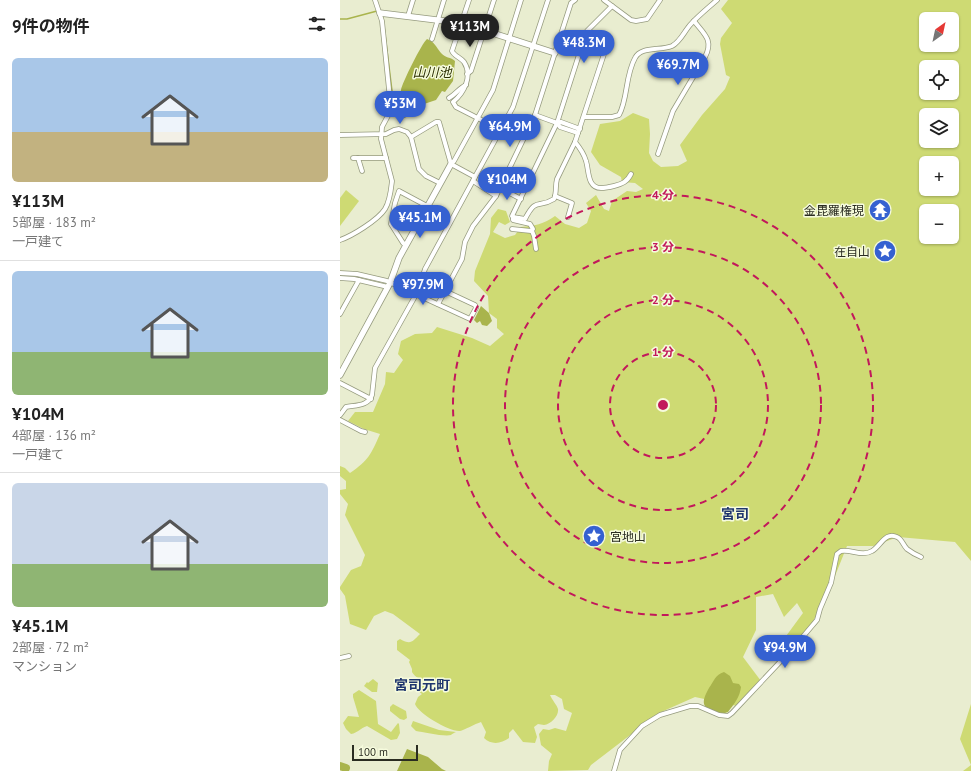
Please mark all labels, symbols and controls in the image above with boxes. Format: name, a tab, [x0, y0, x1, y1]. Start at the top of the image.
north arrow	[919, 12, 959, 52]
map controls	[919, 12, 959, 244]
icon: filters	[306, 13, 328, 35]
pin: ¥113M	[442, 14, 498, 48]
text: 9件の物件	[12, 15, 90, 37]
text: ¥113M	[450, 18, 490, 35]
pin: ¥48.3M	[551, 30, 617, 64]
text: ¥48.3M	[562, 34, 606, 51]
pin: ¥69.7M	[645, 52, 711, 86]
text: ¥69.7M	[656, 56, 700, 73]
button: locate	[919, 60, 959, 100]
water label: 山川池	[412, 64, 453, 81]
icon: home	[134, 84, 206, 156]
pin: ¥53M	[376, 91, 424, 125]
text: ¥53M	[384, 95, 416, 112]
button: layers	[919, 108, 959, 148]
pin: ¥64.9M	[477, 114, 543, 148]
text: ¥64.9M	[488, 118, 532, 135]
button: +	[919, 156, 959, 196]
pin: ¥104M	[479, 167, 535, 201]
text: ¥104M	[487, 171, 527, 188]
text: 4 分	[652, 187, 674, 202]
text: ¥113M	[12, 190, 64, 212]
temple icon: 金毘羅権現	[867, 197, 893, 223]
place label: 金毘羅権現	[804, 203, 864, 218]
button: −	[919, 204, 959, 244]
pin: ¥45.1M	[387, 205, 453, 239]
text: ¥45.1M	[398, 209, 442, 226]
text: 5部屋 · 183 m²	[12, 214, 96, 231]
text: 一戸建て	[12, 233, 64, 250]
place icon: 在自山	[872, 238, 898, 264]
text: 3 分	[652, 239, 674, 254]
place label: 在自山	[834, 244, 870, 259]
pin: ¥97.9M	[390, 272, 456, 306]
text: ¥97.9M	[402, 276, 444, 293]
text: 2 分	[652, 292, 674, 307]
icon: home	[134, 297, 206, 369]
text: 1 分	[652, 344, 674, 359]
centre of rings	[656, 398, 670, 412]
text: ¥104M	[12, 403, 64, 425]
text: 4部屋 · 136 m²	[12, 427, 96, 444]
text: 一戸建て	[12, 446, 64, 463]
district label: 宮司	[721, 505, 749, 523]
icon: home	[134, 509, 206, 581]
place icon: 宮地山	[581, 523, 607, 549]
place label: 宮地山	[610, 529, 646, 544]
text: ¥45.1M	[12, 615, 68, 637]
pin: ¥94.9M	[752, 635, 818, 669]
text: 2部屋 · 72 m²	[12, 639, 89, 656]
text: ¥94.9M	[763, 639, 807, 656]
text: マンション	[12, 658, 77, 675]
district label: 宮司元町	[394, 676, 450, 694]
scale bar	[352, 743, 418, 762]
text: 100 m	[358, 745, 388, 759]

